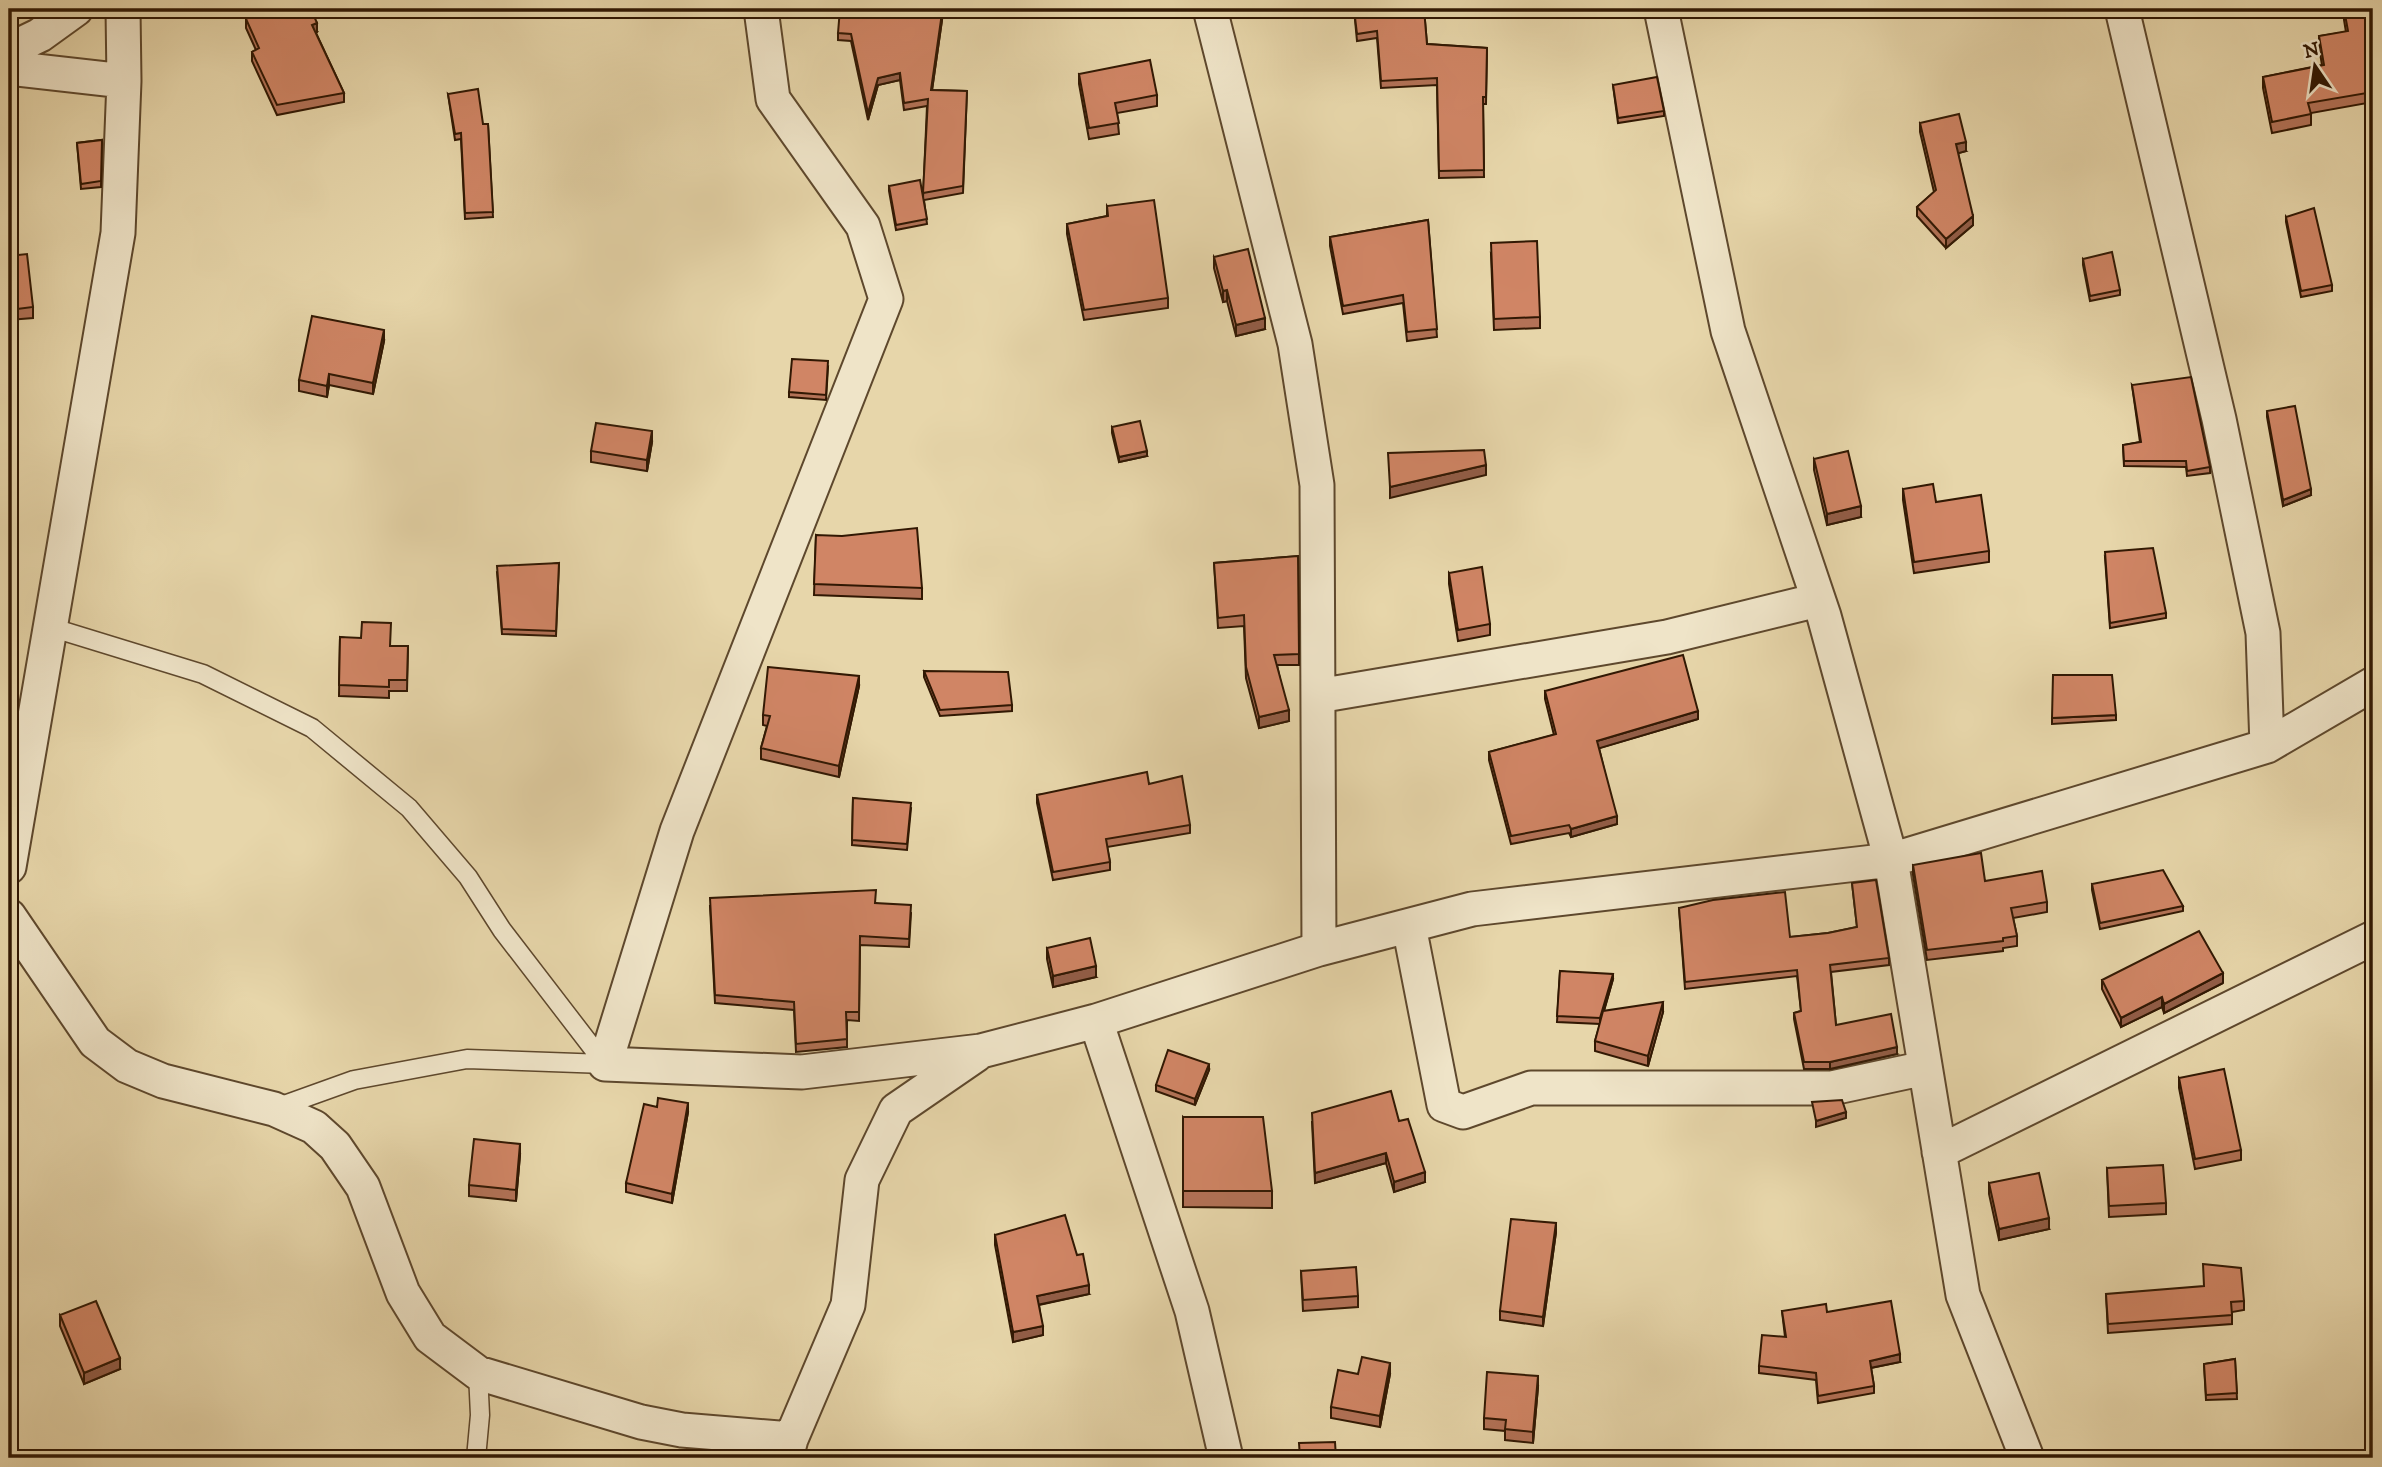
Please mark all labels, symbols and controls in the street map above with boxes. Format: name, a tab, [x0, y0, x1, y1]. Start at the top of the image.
north arrow	[2280, 32, 2350, 102]
text: N	[2301, 38, 2322, 64]

